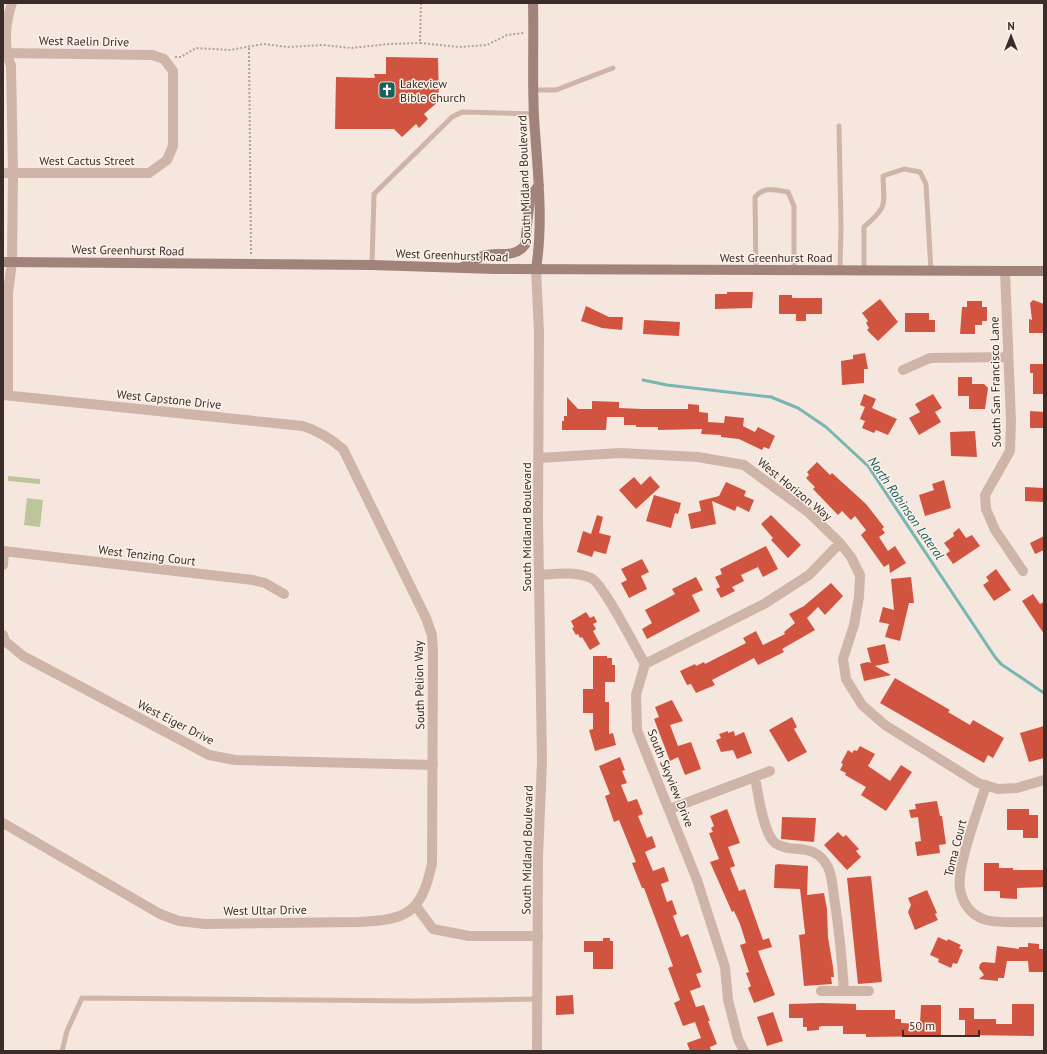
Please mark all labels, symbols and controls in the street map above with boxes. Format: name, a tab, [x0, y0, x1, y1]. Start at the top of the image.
north arrow	[991, 16, 1031, 56]
text: N	[1007, 19, 1015, 33]
street label: West Raelin Drive	[39, 33, 129, 49]
place label: Lakeview Bible Church	[400, 76, 465, 105]
church icon: Lakeview Bible Church	[377, 80, 397, 100]
street label: South Midland Boulevard	[514, 115, 534, 245]
street label: West Cactus Street	[39, 153, 135, 168]
street label: West Greenhurst Road	[72, 242, 184, 258]
street label: West Greenhurst Road	[395, 246, 509, 264]
street label: West Greenhurst Road	[720, 250, 832, 265]
street label: South San Francisco Lane	[986, 316, 1004, 448]
street label: West Capstone Drive	[116, 386, 222, 412]
water label: North Robinson Lateral	[864, 453, 948, 563]
street label: West Horizon Way	[755, 454, 836, 524]
street label: South Midland Boulevard	[519, 462, 534, 592]
street label: West Tenzing Court	[97, 542, 197, 568]
street label: South Pelion Way	[411, 640, 427, 730]
street label: West Eiger Drive	[135, 696, 217, 748]
street label: South Skyview Drive	[644, 727, 698, 829]
street label: South Midland Boulevard	[518, 785, 536, 915]
street label: Toma Court	[941, 818, 969, 878]
street label: West Ultar Drive	[223, 902, 307, 918]
scale bar	[903, 1012, 979, 1038]
text: 50 m	[909, 1018, 935, 1033]

